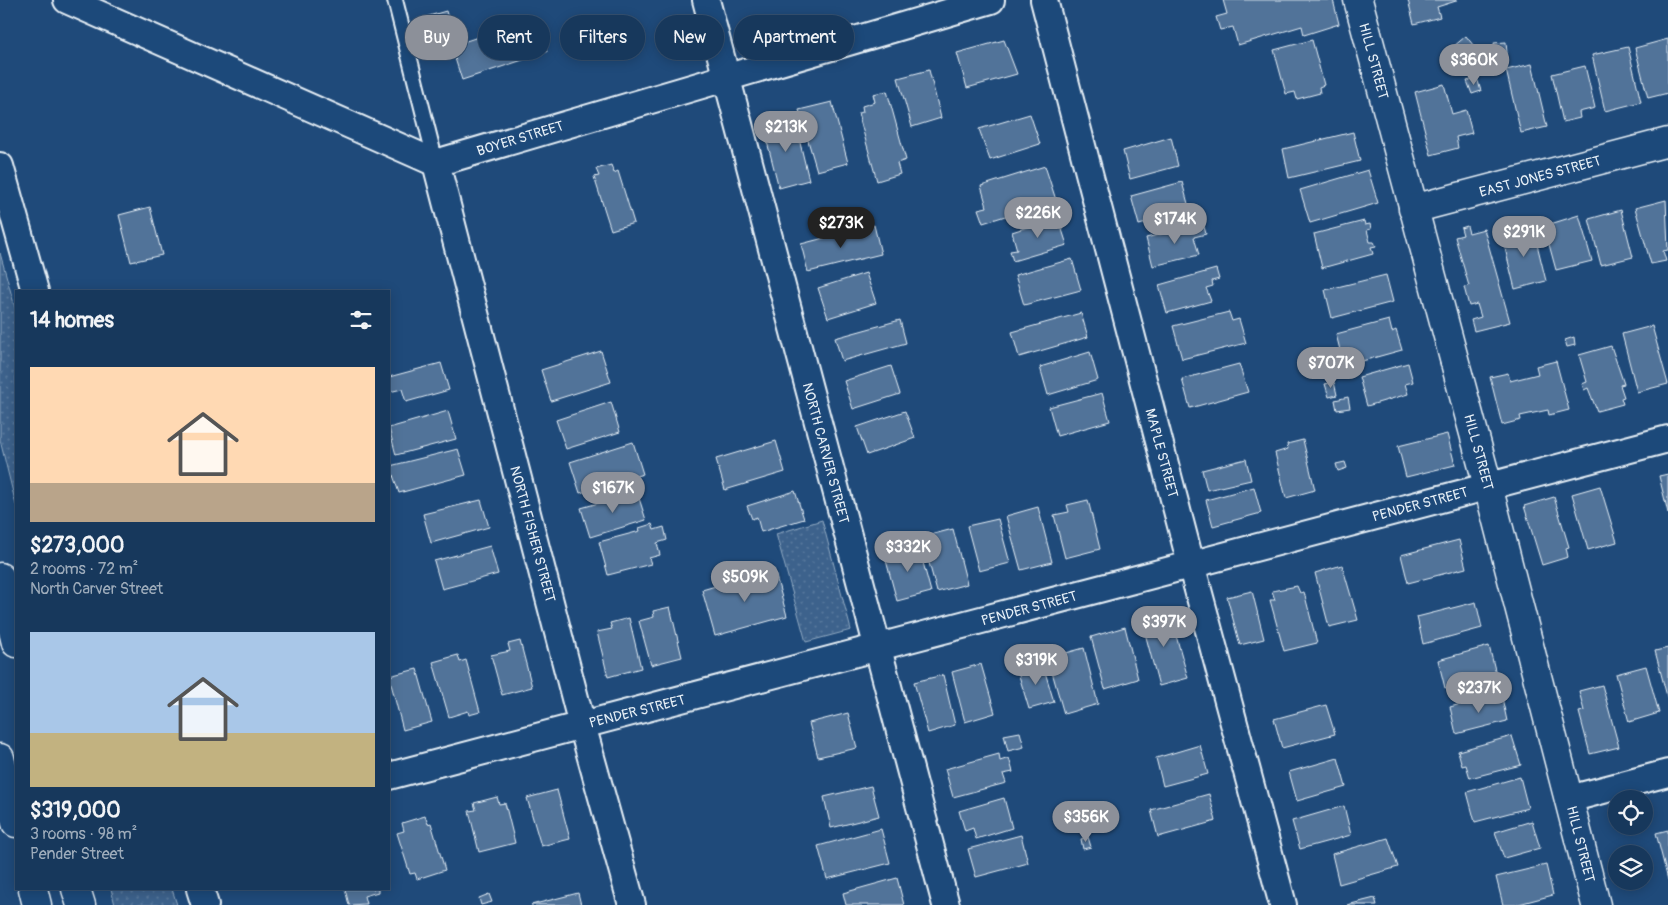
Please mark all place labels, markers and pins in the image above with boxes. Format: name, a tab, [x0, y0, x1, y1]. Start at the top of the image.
pin: $360K	[1439, 44, 1509, 86]
pin: $213K	[751, 110, 821, 153]
pin: $226K	[1003, 196, 1073, 239]
pin: $174K	[1140, 202, 1210, 245]
pin: $273K	[806, 206, 876, 249]
pin: $291K	[1489, 216, 1559, 258]
pin: $707K	[1296, 346, 1366, 389]
pin: $167K	[578, 472, 648, 514]
pin: $332K	[873, 530, 943, 573]
pin: $509K	[710, 560, 780, 603]
pin: $397K	[1129, 606, 1199, 648]
pin: $319K	[1001, 644, 1071, 686]
pin: $237K	[1444, 672, 1514, 714]
pin: $356K	[1051, 800, 1121, 843]

